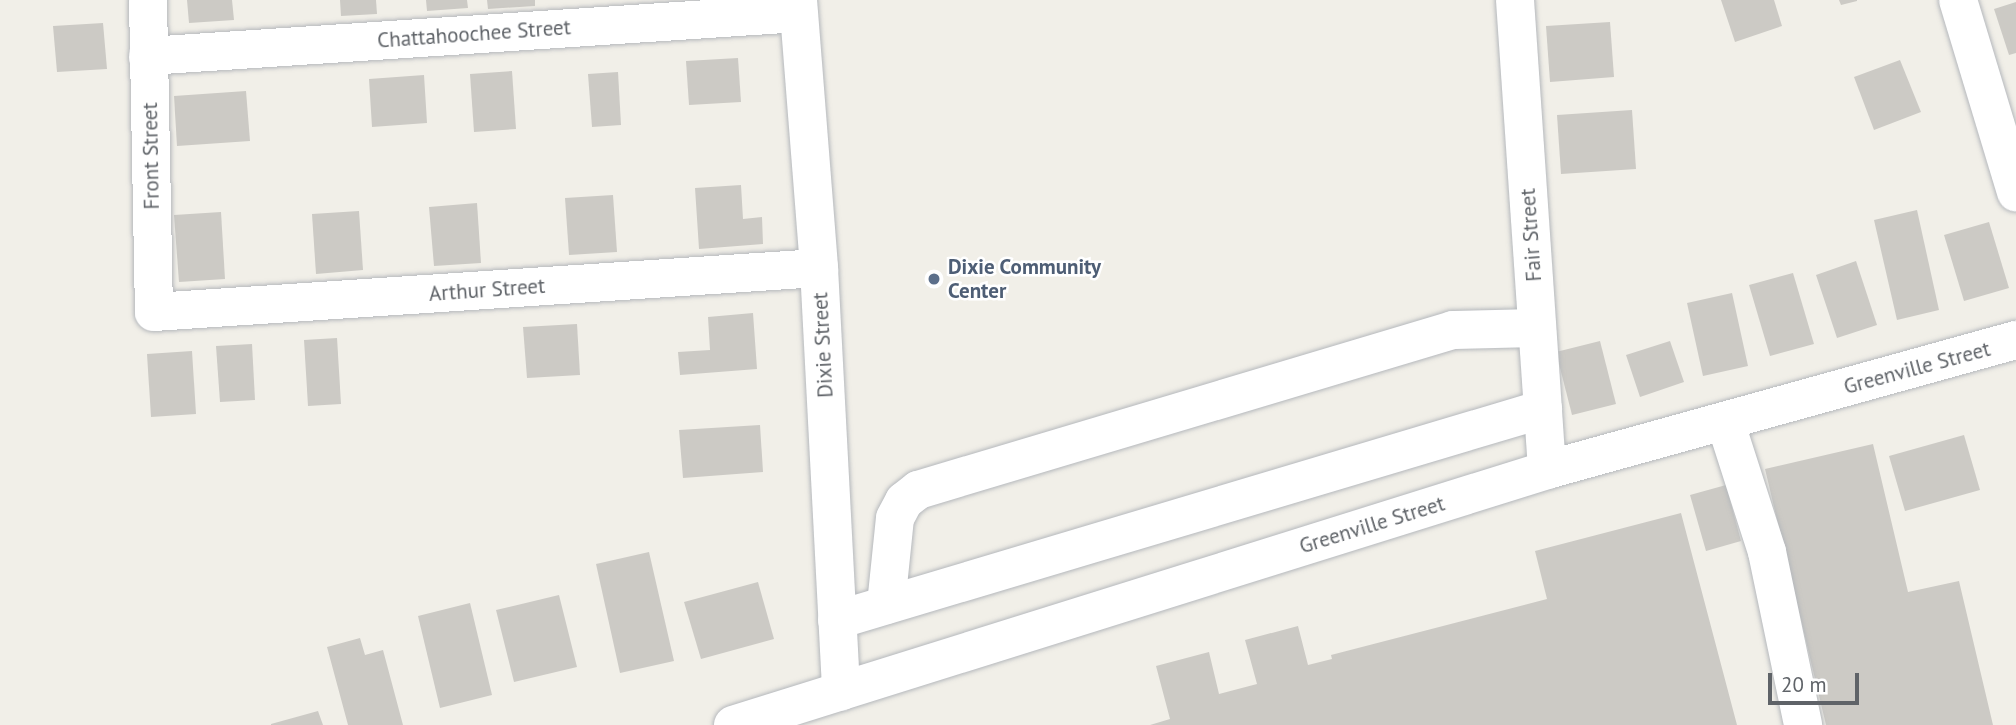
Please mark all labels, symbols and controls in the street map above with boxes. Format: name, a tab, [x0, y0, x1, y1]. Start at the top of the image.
street label: Chattahoochee Street	[376, 15, 572, 53]
street label: Front Street	[137, 102, 165, 210]
street label: Fair Street	[1515, 188, 1547, 282]
place label: Dixie Community Center	[948, 254, 1101, 304]
marker: Dixie Community Center	[926, 271, 942, 287]
street label: Arthur Street	[428, 273, 546, 307]
street label: Dixie Street	[808, 292, 838, 398]
street label: Greenville Street	[1841, 336, 1993, 400]
street label: Greenville Street	[1296, 491, 1448, 559]
scale bar	[1771, 658, 1862, 702]
text: 20 m	[1781, 671, 1827, 698]

